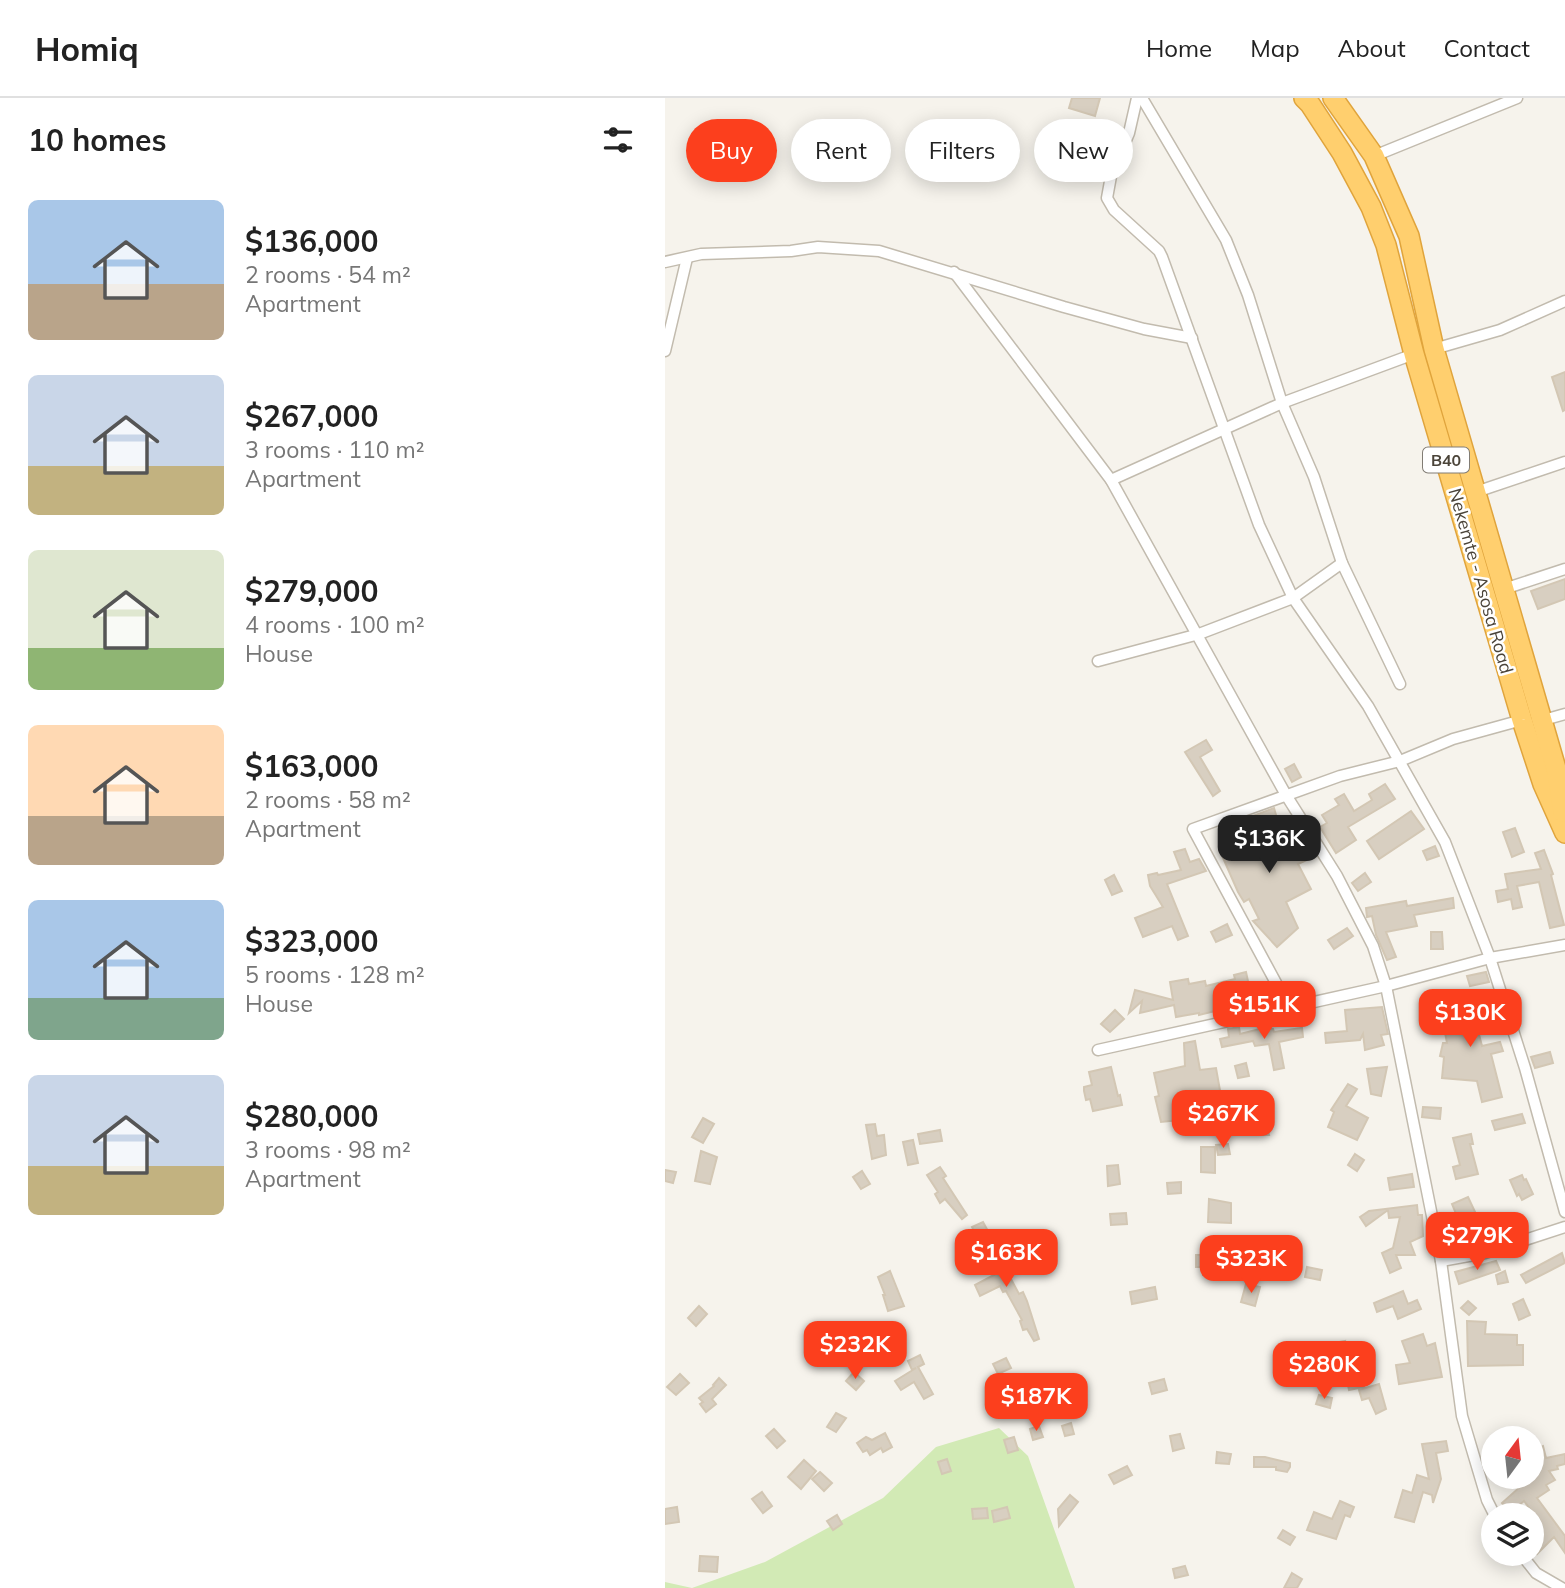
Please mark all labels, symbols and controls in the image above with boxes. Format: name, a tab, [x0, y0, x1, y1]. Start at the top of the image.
text: Homiq	[35, 28, 139, 69]
text: Home	[1146, 33, 1212, 63]
text: Map	[1250, 33, 1300, 63]
text: About	[1338, 33, 1406, 63]
text: Contact	[1444, 33, 1530, 63]
chip: Buy	[686, 119, 777, 182]
chip: Rent	[791, 119, 891, 182]
chip: Filters	[905, 119, 1020, 182]
chip: New	[1034, 119, 1133, 182]
text: 10 homes	[28, 121, 167, 159]
icon: filters	[599, 121, 637, 159]
text: $136,000	[245, 222, 378, 260]
icon: home	[84, 228, 168, 312]
text: 2 rooms · 54 m²	[245, 260, 411, 289]
text: Apartment	[245, 289, 361, 318]
text: $267,000	[245, 397, 378, 435]
icon: home	[84, 403, 168, 487]
text: 3 rooms · 110 m²	[245, 435, 425, 464]
road number: B40	[1423, 448, 1469, 472]
text: Apartment	[245, 464, 361, 493]
street label: Nekemte - Asosa Road	[1444, 486, 1518, 676]
text: $279,000	[245, 572, 378, 610]
icon: home	[84, 578, 168, 662]
text: 4 rooms · 100 m²	[245, 610, 425, 639]
text: House	[245, 639, 313, 668]
text: $163,000	[245, 747, 378, 785]
icon: home	[84, 753, 168, 837]
text: 2 rooms · 58 m²	[245, 785, 411, 814]
text: Apartment	[245, 814, 361, 843]
pin: $136K	[1220, 816, 1318, 875]
text: $136K	[1234, 823, 1304, 852]
text: $323,000	[245, 922, 378, 960]
icon: home	[84, 928, 168, 1012]
text: 5 rooms · 128 m²	[245, 960, 425, 989]
pin: $151K	[1215, 982, 1313, 1041]
text: House	[245, 989, 313, 1018]
text: $151K	[1229, 989, 1299, 1018]
pin: $130K	[1421, 990, 1519, 1049]
text: $130K	[1435, 997, 1505, 1026]
pin: $267K	[1174, 1090, 1272, 1150]
text: $280,000	[245, 1097, 378, 1135]
text: $267K	[1188, 1098, 1258, 1127]
icon: home	[84, 1103, 168, 1187]
text: 3 rooms · 98 m²	[245, 1135, 411, 1164]
text: Apartment	[245, 1164, 361, 1193]
pin: $279K	[1428, 1212, 1526, 1272]
text: $279K	[1442, 1220, 1512, 1249]
pin: $163K	[957, 1230, 1055, 1289]
pin: $323K	[1202, 1236, 1300, 1295]
text: $163K	[971, 1237, 1041, 1266]
text: $323K	[1216, 1243, 1286, 1272]
pin: $232K	[806, 1322, 904, 1381]
text: $232K	[820, 1329, 890, 1358]
pin: $280K	[1275, 1342, 1373, 1401]
text: $280K	[1289, 1349, 1359, 1378]
pin: $187K	[987, 1374, 1085, 1433]
text: $187K	[1001, 1381, 1071, 1410]
north arrow	[1481, 1426, 1543, 1489]
map controls	[1481, 1426, 1544, 1566]
button: layers	[1481, 1503, 1544, 1566]

